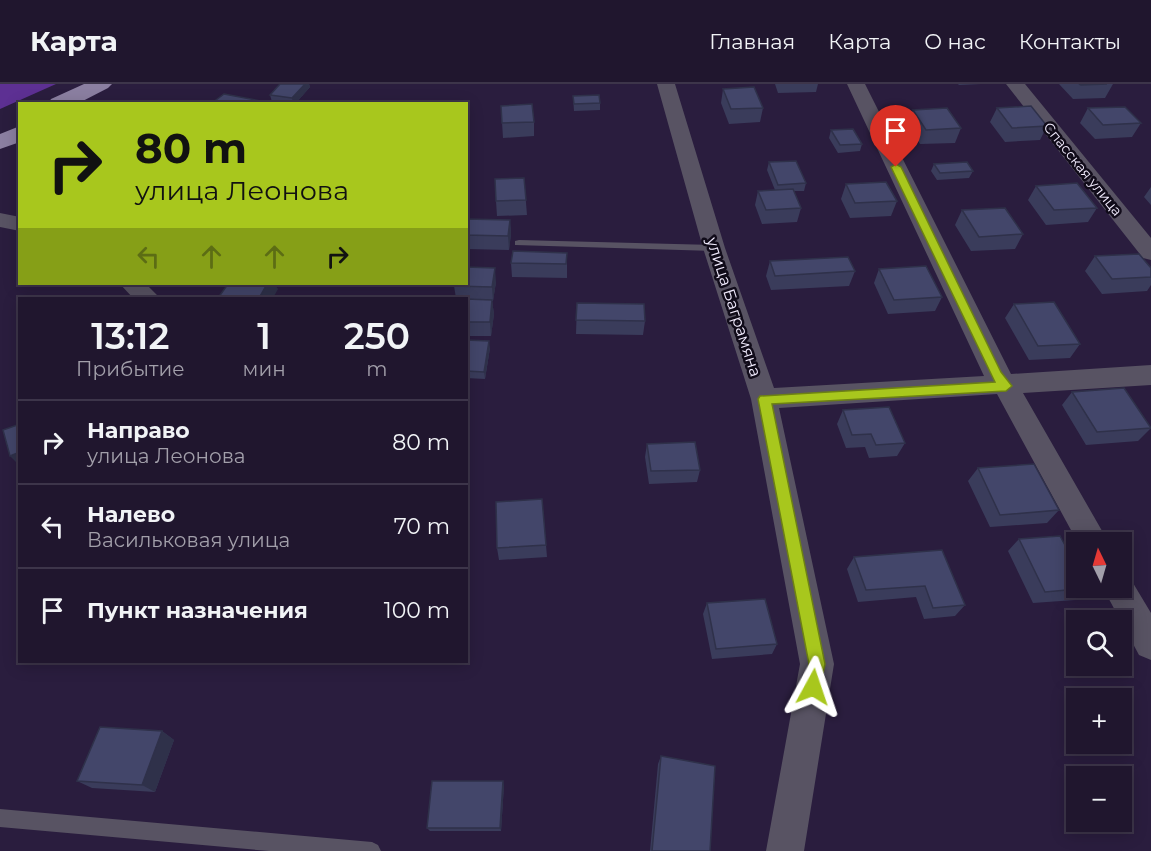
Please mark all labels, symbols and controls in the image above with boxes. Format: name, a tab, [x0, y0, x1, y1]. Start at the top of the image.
text: Карта	[30, 24, 118, 58]
text: Главная	[709, 29, 795, 54]
text: Карта	[828, 29, 891, 54]
text: О нас	[924, 29, 986, 54]
text: Контакты	[1019, 29, 1121, 54]
pin	[870, 105, 921, 167]
icon: arrive	[879, 114, 912, 147]
street label: Спасская улица	[1040, 119, 1126, 219]
text: 80 m	[135, 122, 247, 174]
icon: right	[36, 126, 114, 204]
text: улица Леонова	[135, 174, 349, 207]
street label: улица Баграмяна	[702, 234, 766, 379]
icon: left	[132, 240, 165, 273]
icon: ahead	[195, 240, 228, 273]
icon: ahead	[258, 240, 291, 273]
icon: right	[321, 240, 354, 273]
text: 13:12	[91, 314, 169, 358]
text: 1	[257, 314, 271, 358]
text: 250	[344, 314, 410, 358]
text: Прибытие	[76, 357, 185, 381]
text: мин	[243, 357, 286, 381]
text: m	[366, 357, 387, 381]
text: Направо	[87, 417, 190, 444]
icon: right	[36, 426, 69, 459]
text: 80 m	[392, 429, 450, 456]
text: улица Леонова	[87, 444, 246, 468]
text: Налево	[87, 501, 175, 528]
icon: left	[36, 510, 69, 543]
text: 70 m	[394, 513, 450, 540]
text: Васильковая улица	[87, 528, 290, 552]
north arrow	[1066, 532, 1132, 598]
map controls	[1066, 532, 1132, 832]
icon: arrive	[36, 594, 69, 627]
text: Пункт назначения	[87, 597, 308, 624]
text: 100 m	[384, 597, 450, 624]
button: search	[1066, 610, 1132, 676]
position arrow	[781, 655, 845, 719]
button: +	[1066, 688, 1132, 754]
button: −	[1066, 766, 1132, 832]

